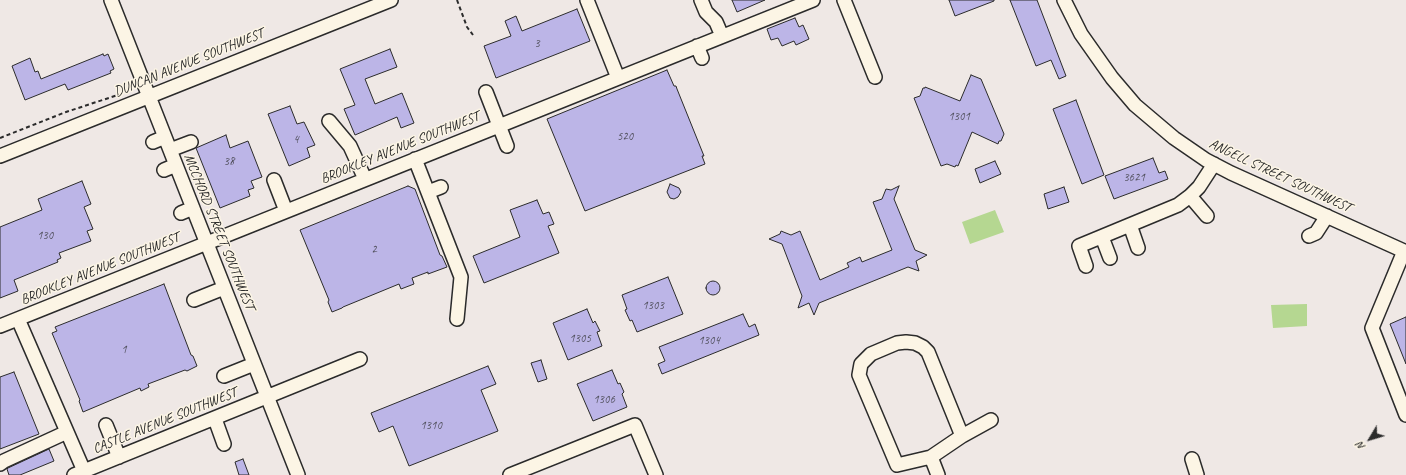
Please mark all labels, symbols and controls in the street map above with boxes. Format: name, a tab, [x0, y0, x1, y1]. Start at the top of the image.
street label: DUNCAN AVENUE SOUTHWEST	[112, 25, 266, 101]
house number: 3	[534, 37, 540, 51]
street label: BROOKLEY AVENUE SOUTHWEST	[318, 108, 482, 188]
house number: 1301	[948, 110, 970, 124]
house number: 520	[617, 130, 633, 144]
house number: 4	[293, 133, 299, 147]
street label: ANGELL STREET SOUTHWEST	[1206, 136, 1354, 216]
street label: MCCHORD STREET SOUTHWEST	[180, 152, 258, 312]
house number: 38	[224, 155, 234, 169]
house number: 3621	[1123, 171, 1145, 185]
street label: BROOKLEY AVENUE SOUTHWEST	[18, 229, 182, 309]
house number: 130	[37, 229, 53, 243]
house number: 2	[371, 243, 377, 257]
house number: 1303	[642, 299, 664, 313]
house number: 1305	[569, 332, 591, 346]
house number: 1304	[698, 334, 720, 348]
house number: 1	[121, 343, 127, 357]
street label: CASTLE AVENUE SOUTHWEST	[90, 384, 240, 458]
house number: 1306	[593, 393, 615, 407]
house number: 1310	[420, 419, 442, 433]
north arrow	[1350, 419, 1390, 459]
text: N	[1353, 439, 1368, 453]

